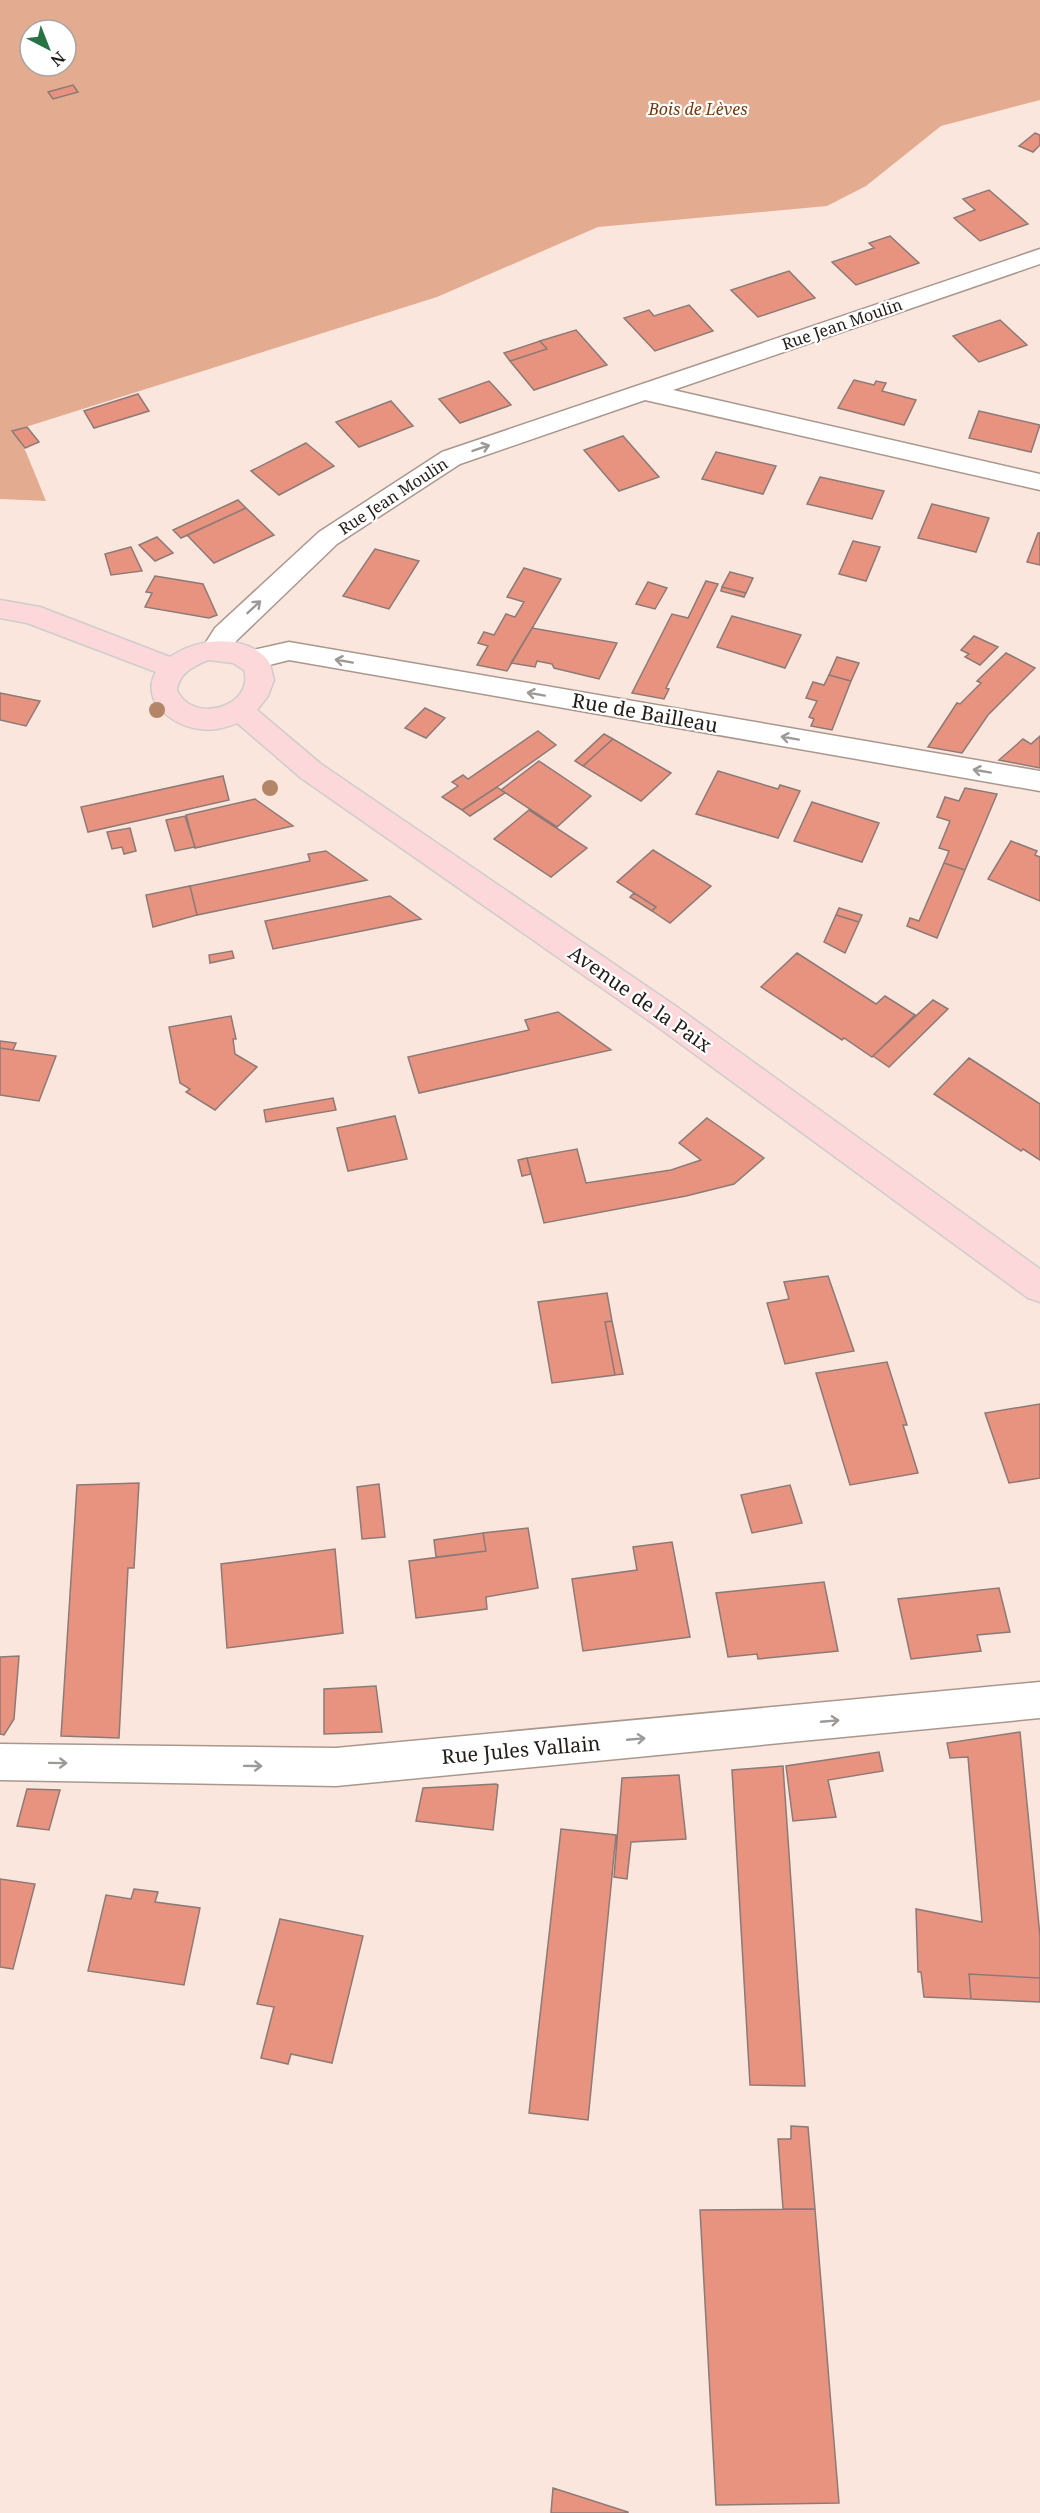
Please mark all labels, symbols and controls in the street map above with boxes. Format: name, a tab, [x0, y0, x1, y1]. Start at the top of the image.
north arrow	[18, 18, 78, 78]
text: N	[46, 47, 70, 72]
park label: Bois de Lèves	[647, 98, 748, 120]
street label: Rue Jean Moulin	[779, 293, 905, 355]
one-way arrow	[471, 442, 490, 453]
street label: Rue Jean Moulin	[334, 452, 452, 540]
one-way arrow	[247, 600, 262, 614]
one-way arrow	[335, 655, 354, 666]
street label: Rue de Bailleau	[570, 686, 720, 739]
one-way arrow	[527, 688, 546, 699]
one-way arrow	[781, 732, 801, 743]
one-way arrow	[973, 765, 993, 776]
street label: Avenue de la Paix	[563, 939, 718, 1058]
one-way arrow	[820, 1715, 840, 1726]
street label: Rue Jules Vallain	[440, 1729, 602, 1770]
one-way arrow	[626, 1733, 646, 1744]
one-way arrow	[48, 1758, 68, 1769]
one-way arrow	[243, 1760, 263, 1772]

